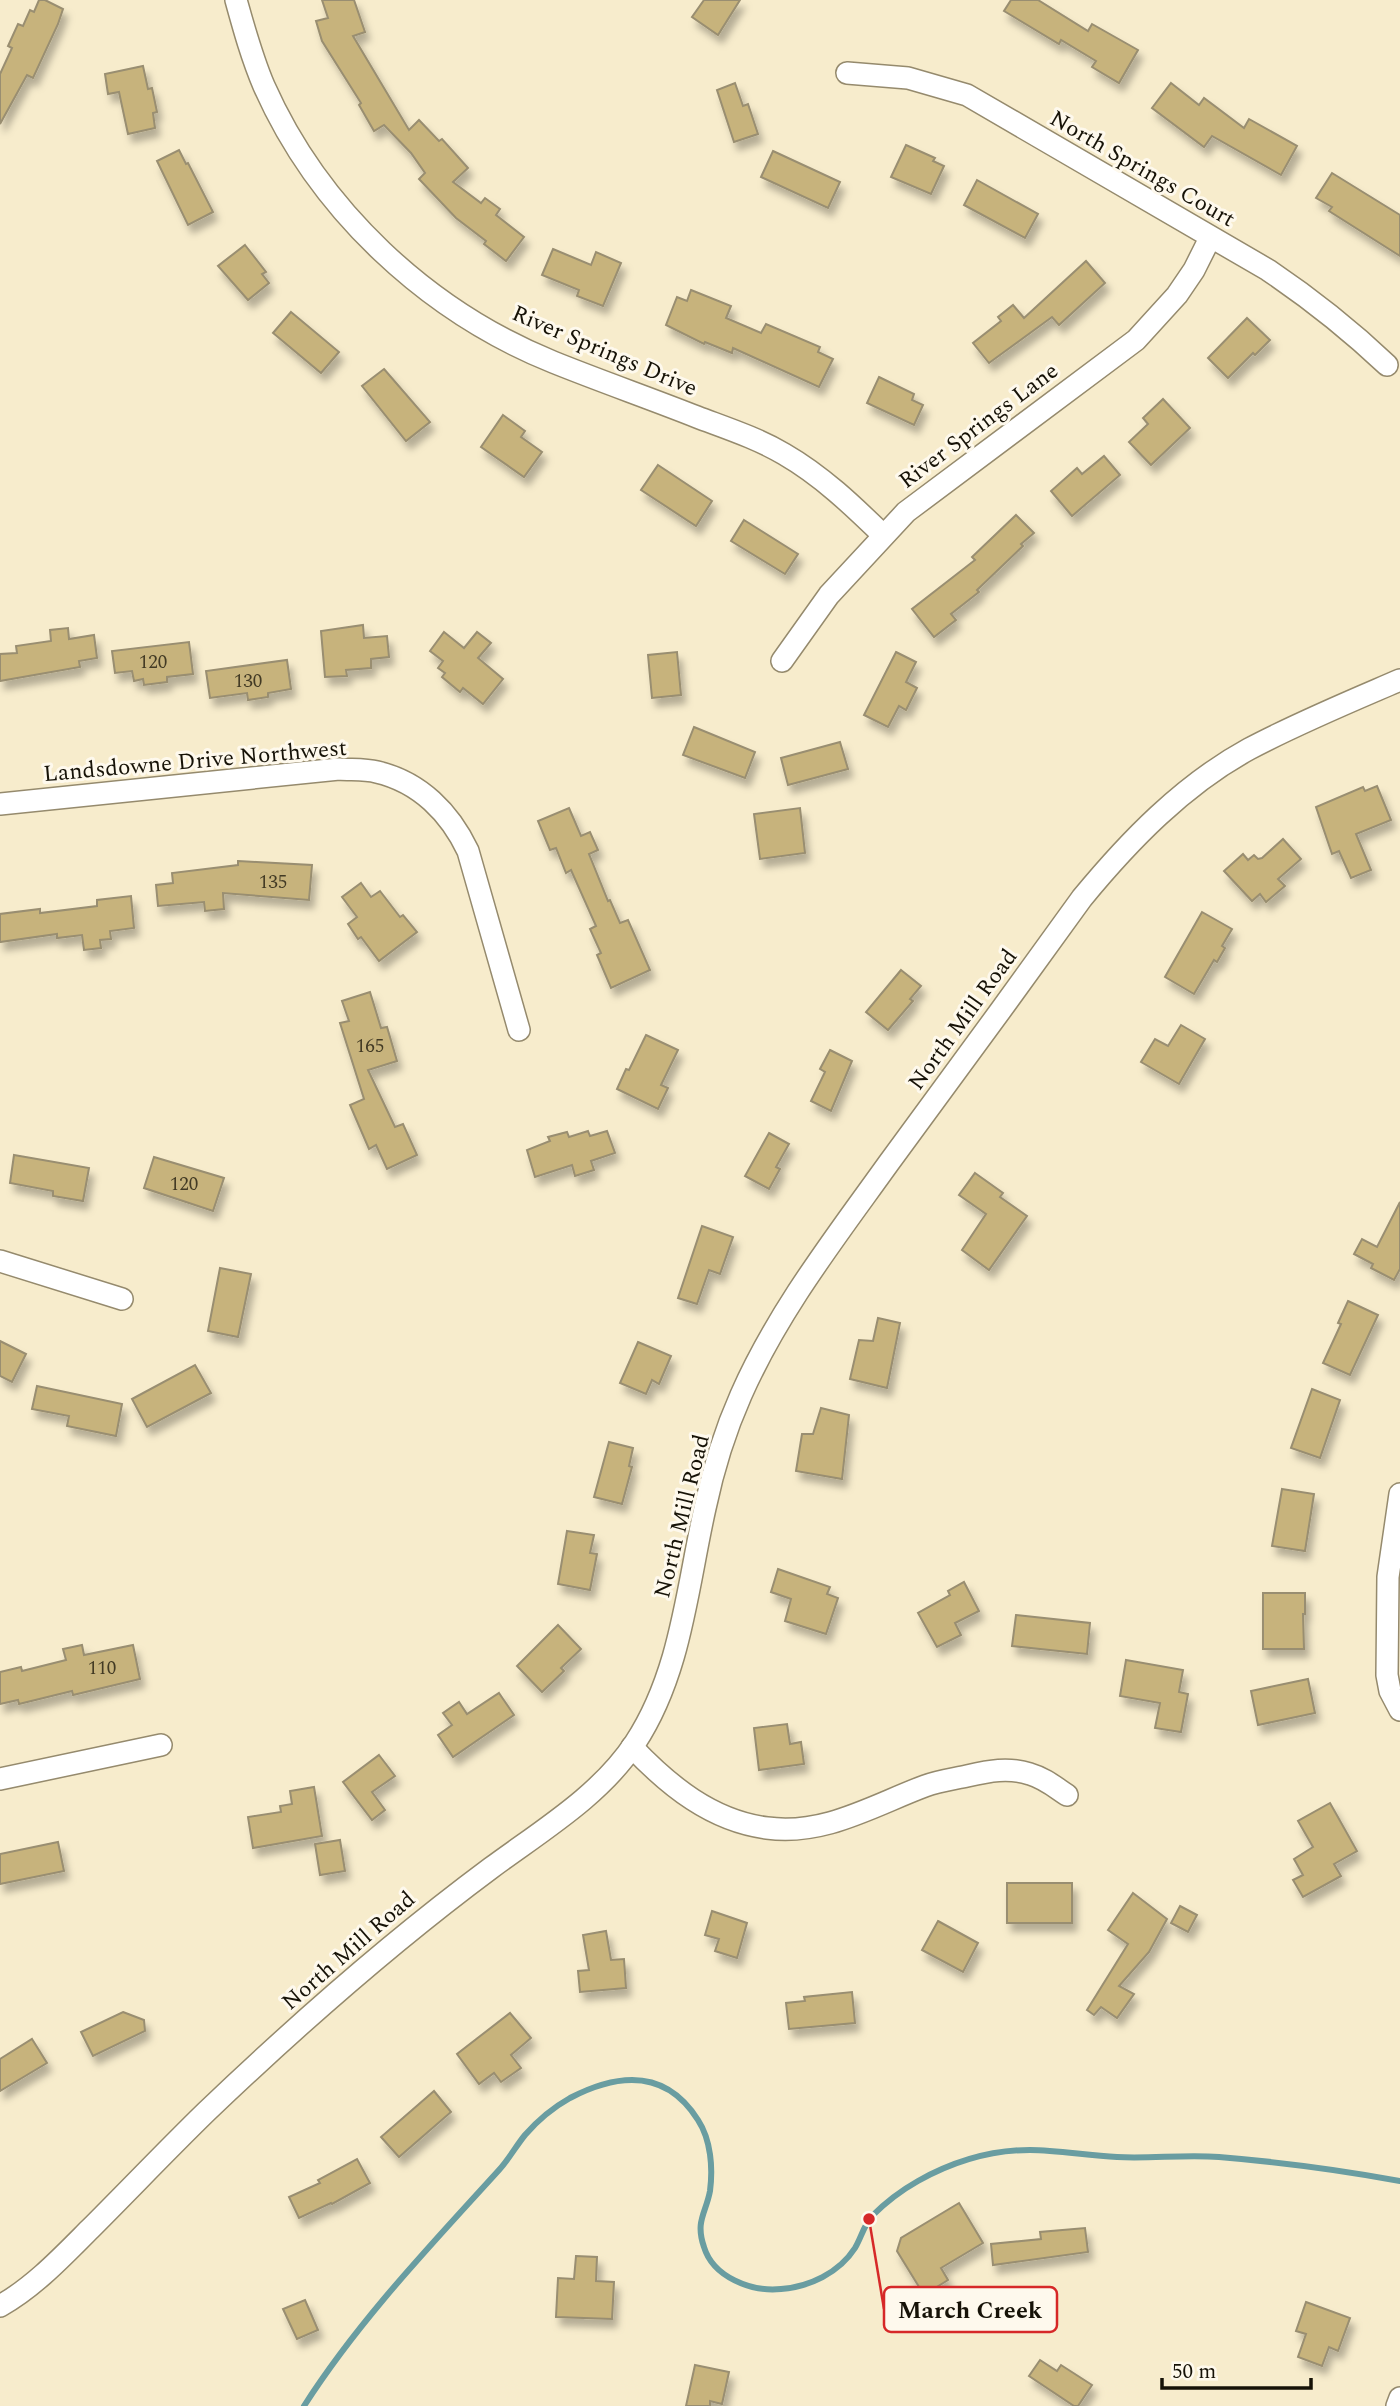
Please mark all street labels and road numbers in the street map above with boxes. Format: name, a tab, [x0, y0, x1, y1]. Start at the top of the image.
street label: North Springs Court	[1043, 102, 1242, 237]
street label: River Springs Drive	[506, 296, 703, 406]
street label: River Springs Lane	[891, 354, 1066, 498]
street label: Landsdowne Drive Northwest	[42, 731, 348, 792]
street label: North Mill Road	[900, 942, 1027, 1098]
street label: North Mill Road	[645, 1431, 720, 1602]
street label: North Mill Road	[274, 1883, 424, 2019]

